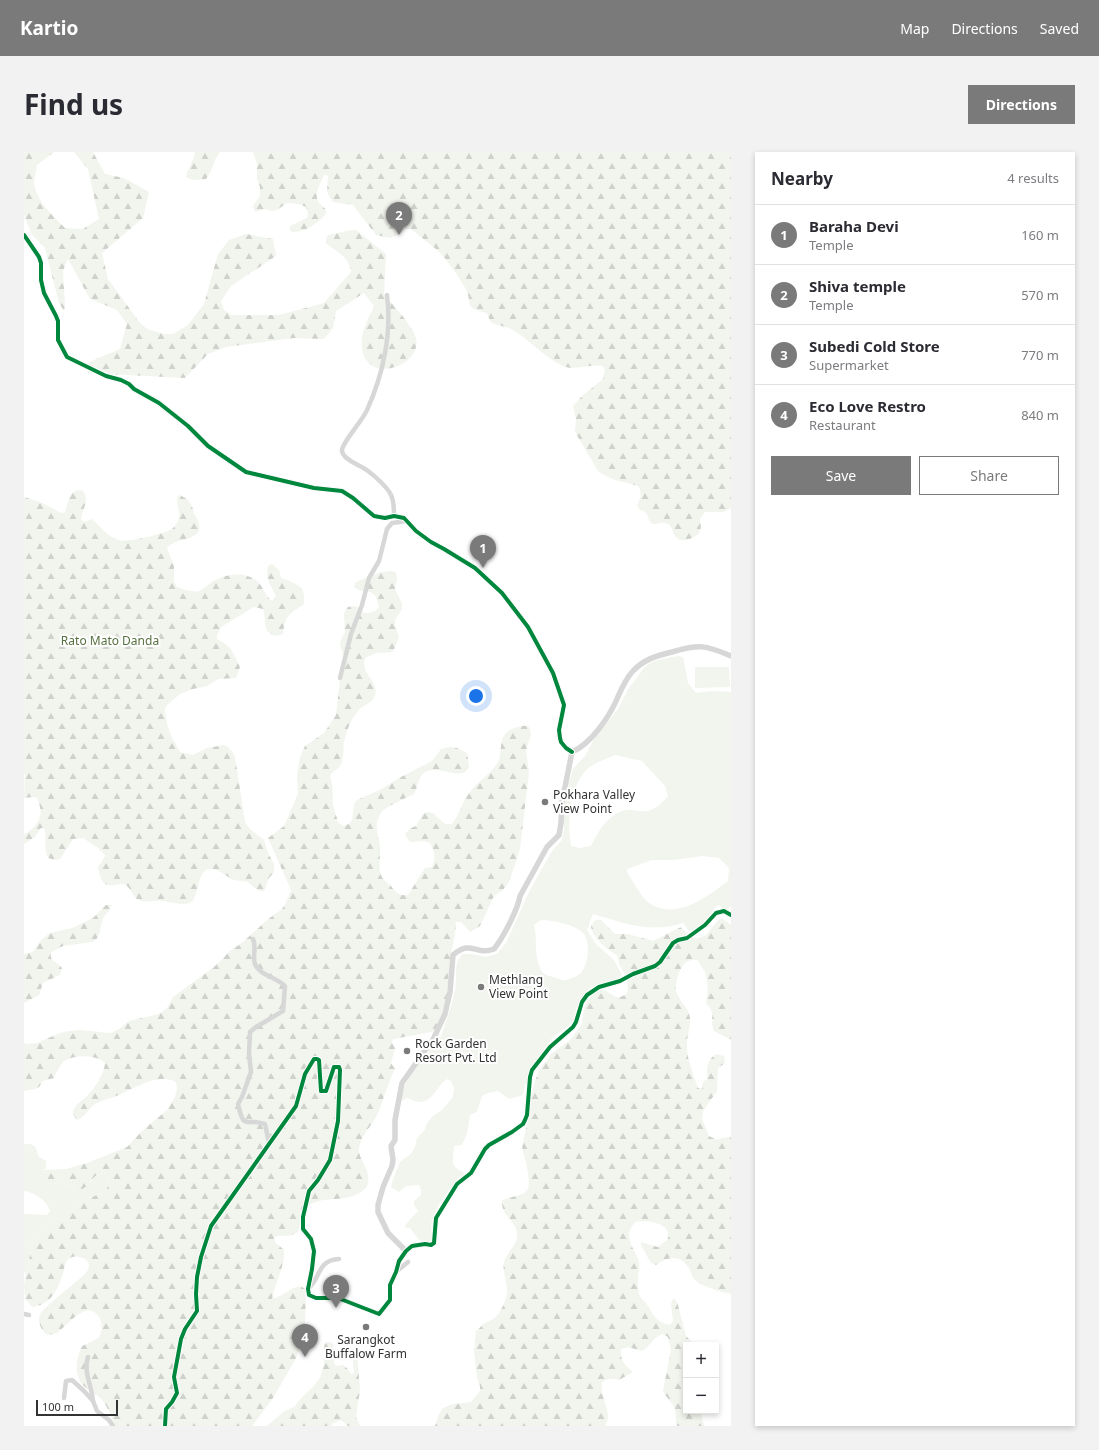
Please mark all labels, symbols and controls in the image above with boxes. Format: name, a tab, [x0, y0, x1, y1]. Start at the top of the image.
text: Kartio	[20, 15, 78, 41]
text: Map	[900, 19, 929, 38]
text: Directions	[951, 19, 1018, 38]
text: Saved	[1040, 19, 1079, 38]
text: Find us	[24, 85, 123, 123]
button: Directions	[968, 85, 1075, 124]
text: Nearby	[771, 167, 833, 190]
text: 4 results	[1007, 169, 1059, 187]
pin: 2	[386, 202, 412, 235]
text: Baraha Devi	[809, 216, 899, 236]
text: 1	[780, 226, 788, 244]
text: 160 m	[1021, 226, 1059, 244]
text: Temple	[809, 236, 854, 254]
text: Shiva temple	[809, 276, 906, 296]
text: 2	[780, 286, 788, 304]
text: 570 m	[1021, 286, 1059, 304]
text: Temple	[809, 296, 854, 314]
text: Subedi Cold Store	[809, 336, 940, 356]
text: 3	[780, 346, 788, 364]
text: 770 m	[1021, 346, 1059, 364]
text: Supermarket	[809, 356, 889, 374]
text: Eco Love Restro	[809, 396, 926, 416]
text: 4	[780, 406, 788, 424]
text: 840 m	[1021, 406, 1059, 424]
text: Restaurant	[809, 416, 876, 434]
button: Save	[771, 456, 911, 495]
button: Share	[919, 456, 1059, 495]
pin: 1	[470, 535, 496, 568]
park label: Rato Mato Danda	[61, 632, 159, 649]
your location	[466, 686, 486, 706]
place label: Pokhara Valley View Point	[553, 786, 636, 817]
marker: Pokhara Valley View Point	[540, 797, 550, 807]
place label: Methlang View Point	[489, 971, 548, 1002]
marker: Methlang View Point	[476, 982, 486, 992]
place label: Rock Garden Resort Pvt. Ltd	[415, 1035, 497, 1066]
marker: Rock Garden Resort Pvt. Ltd	[402, 1046, 412, 1056]
pin: 3	[323, 1275, 349, 1308]
marker: Sarangkot Buffalow Farm	[361, 1322, 371, 1332]
pin: 4	[292, 1324, 318, 1357]
place label: Sarangkot Buffalow Farm	[325, 1331, 407, 1362]
map controls	[683, 1342, 719, 1414]
button: +	[683, 1342, 719, 1378]
button: −	[683, 1378, 719, 1414]
scale bar	[36, 1398, 118, 1417]
text: 100 m	[42, 1399, 74, 1414]

